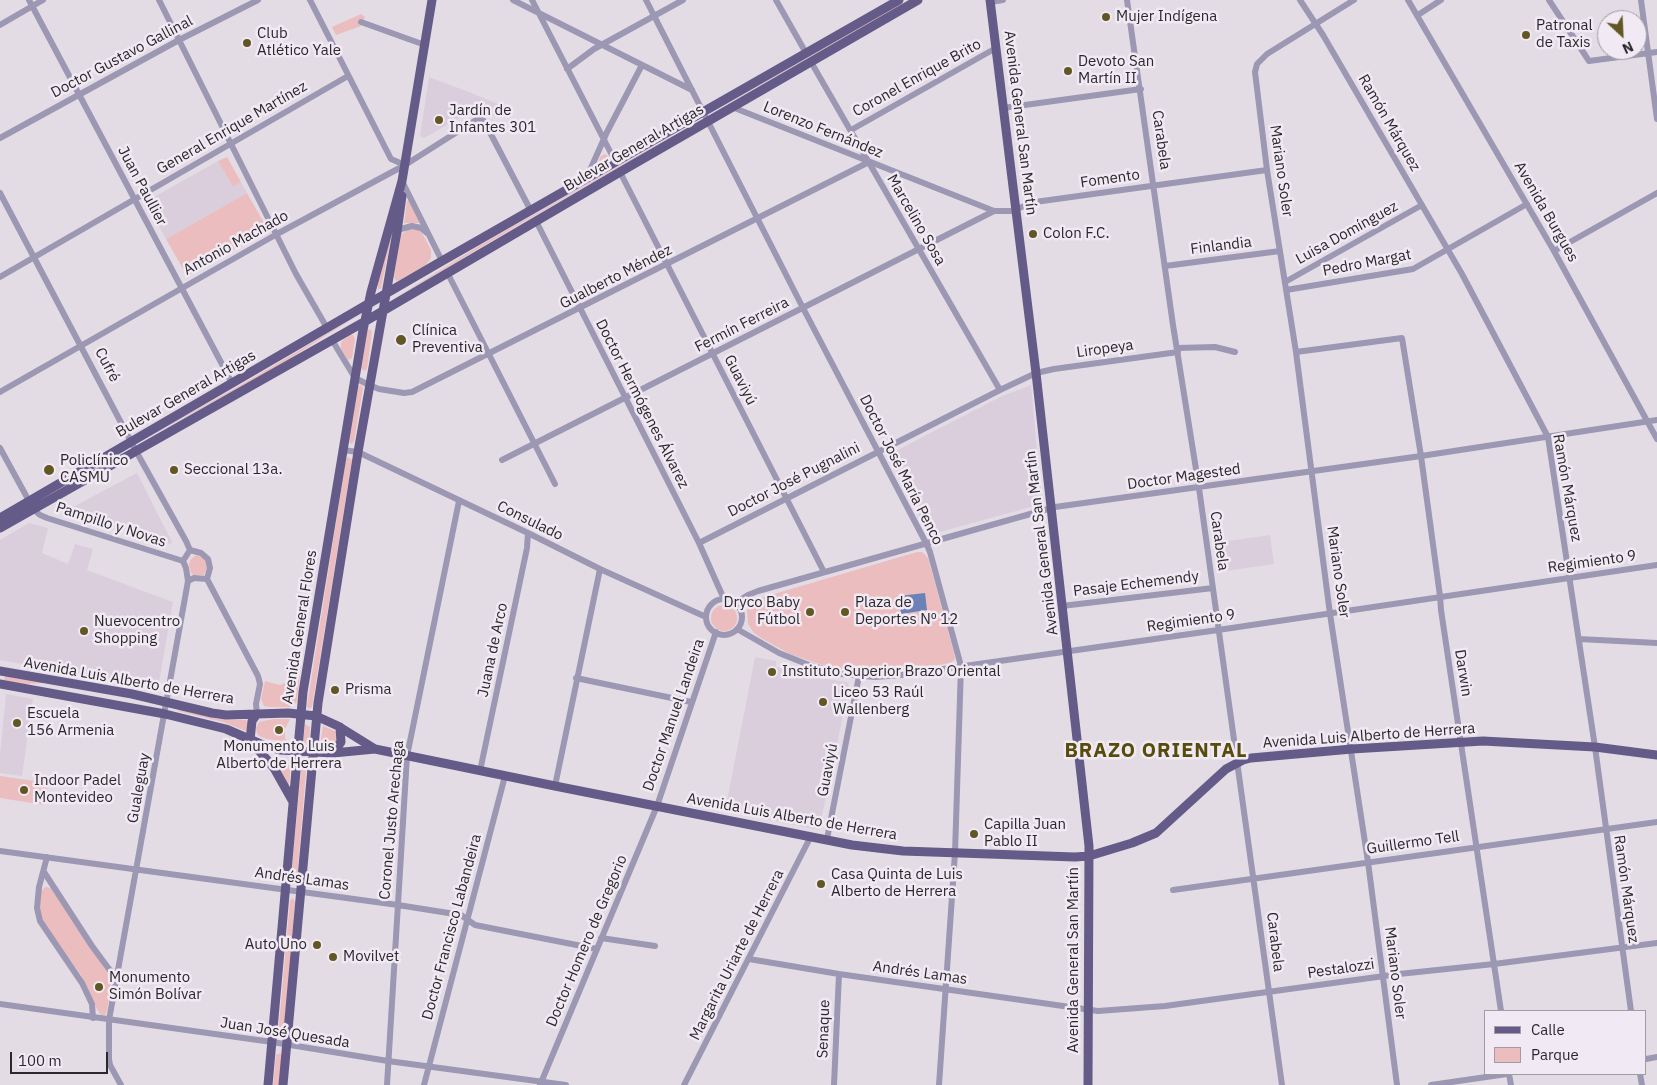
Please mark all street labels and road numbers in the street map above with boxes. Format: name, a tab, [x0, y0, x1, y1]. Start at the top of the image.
street label: Doctor Gustavo Gallinal	[48, 12, 196, 102]
street label: Avenida General San Martín	[1000, 30, 1040, 216]
street label: Coronel Enrique Brito	[850, 35, 984, 121]
street label: Ramón Márquez	[1354, 71, 1424, 175]
street label: General Enrique Martínez	[154, 78, 310, 178]
street label: Lorenzo Fernández	[761, 98, 885, 162]
street label: Bulevar General Artigas	[561, 101, 707, 195]
street label: Carabela	[1148, 109, 1174, 171]
street label: Mariano Soler	[1266, 124, 1296, 218]
street label: Juan Paullier	[114, 143, 170, 229]
street label: Avenida Burgues	[1510, 159, 1582, 265]
street label: Fomento	[1079, 166, 1141, 192]
street label: Marcelino Sosa	[883, 171, 949, 269]
street label: Luisa Domínguez	[1293, 198, 1401, 268]
street label: Antonio Machado	[180, 207, 292, 279]
street label: Finlandia	[1189, 233, 1253, 259]
street label: Gualberto Méndez	[557, 241, 675, 313]
street label: Pedro Margat	[1321, 246, 1413, 280]
street label: Fermín Ferreira	[692, 294, 792, 356]
street label: Doctor Hermógenes Álvarez	[591, 316, 693, 492]
street label: Liropeya	[1075, 336, 1135, 362]
street label: Cufré	[91, 345, 123, 385]
street label: Bulevar General Artigas	[113, 347, 259, 441]
street label: Guaviyú	[720, 352, 760, 408]
street label: Doctor José María Penco	[855, 392, 947, 548]
street label: Ramón Márquez	[1549, 433, 1585, 543]
street label: Doctor José Pugnalini	[725, 439, 863, 521]
street label: Avenida General San Martín	[1022, 450, 1062, 636]
street label: Doctor Magested	[1126, 460, 1242, 494]
street label: Consulado	[494, 497, 566, 545]
street label: Pampillo y Novas	[54, 499, 168, 551]
street label: Carabela	[1206, 510, 1232, 572]
street label: Mariano Soler	[1323, 525, 1353, 619]
street label: Regimiento 9	[1547, 547, 1637, 577]
street label: Avenida General Flores	[279, 549, 321, 705]
street label: Pasaje Echemendy	[1072, 567, 1200, 601]
street label: Juana de Arco	[474, 601, 512, 699]
street label: Regimiento 9	[1146, 606, 1236, 636]
street label: Doctor Manuel Landeira	[639, 636, 709, 794]
street label: Darwin	[1450, 648, 1476, 698]
street label: Avenida Luis Alberto de Herrera	[23, 654, 235, 708]
street label: Avenida Luis Alberto de Herrera	[1262, 720, 1476, 752]
street label: Coronel Justo Arechaga	[376, 740, 408, 900]
street label: Guaviyú	[814, 742, 842, 798]
street label: Gualeguay	[124, 751, 154, 825]
street label: Avenida Luis Alberto de Herrera	[686, 790, 898, 844]
street label: Guillermo Tell	[1365, 828, 1461, 858]
street label: Doctor Francisco Labandeira	[419, 832, 485, 1022]
street label: Ramón Márquez	[1610, 834, 1642, 944]
street label: Doctor Homero de Gregorio	[543, 852, 631, 1030]
street label: Andrés Lamas	[254, 863, 350, 895]
street label: Margarita Uriarte de Herrera	[686, 867, 788, 1043]
street label: Avenida General San Martín	[1065, 867, 1083, 1053]
street label: Carabela	[1262, 911, 1288, 973]
street label: Mariano Soler	[1380, 926, 1410, 1020]
street label: Pestalozzi	[1306, 955, 1376, 983]
street label: Andrés Lamas	[872, 957, 968, 989]
street label: Senaque	[814, 999, 834, 1059]
street label: Juan José Quesada	[219, 1014, 351, 1052]

